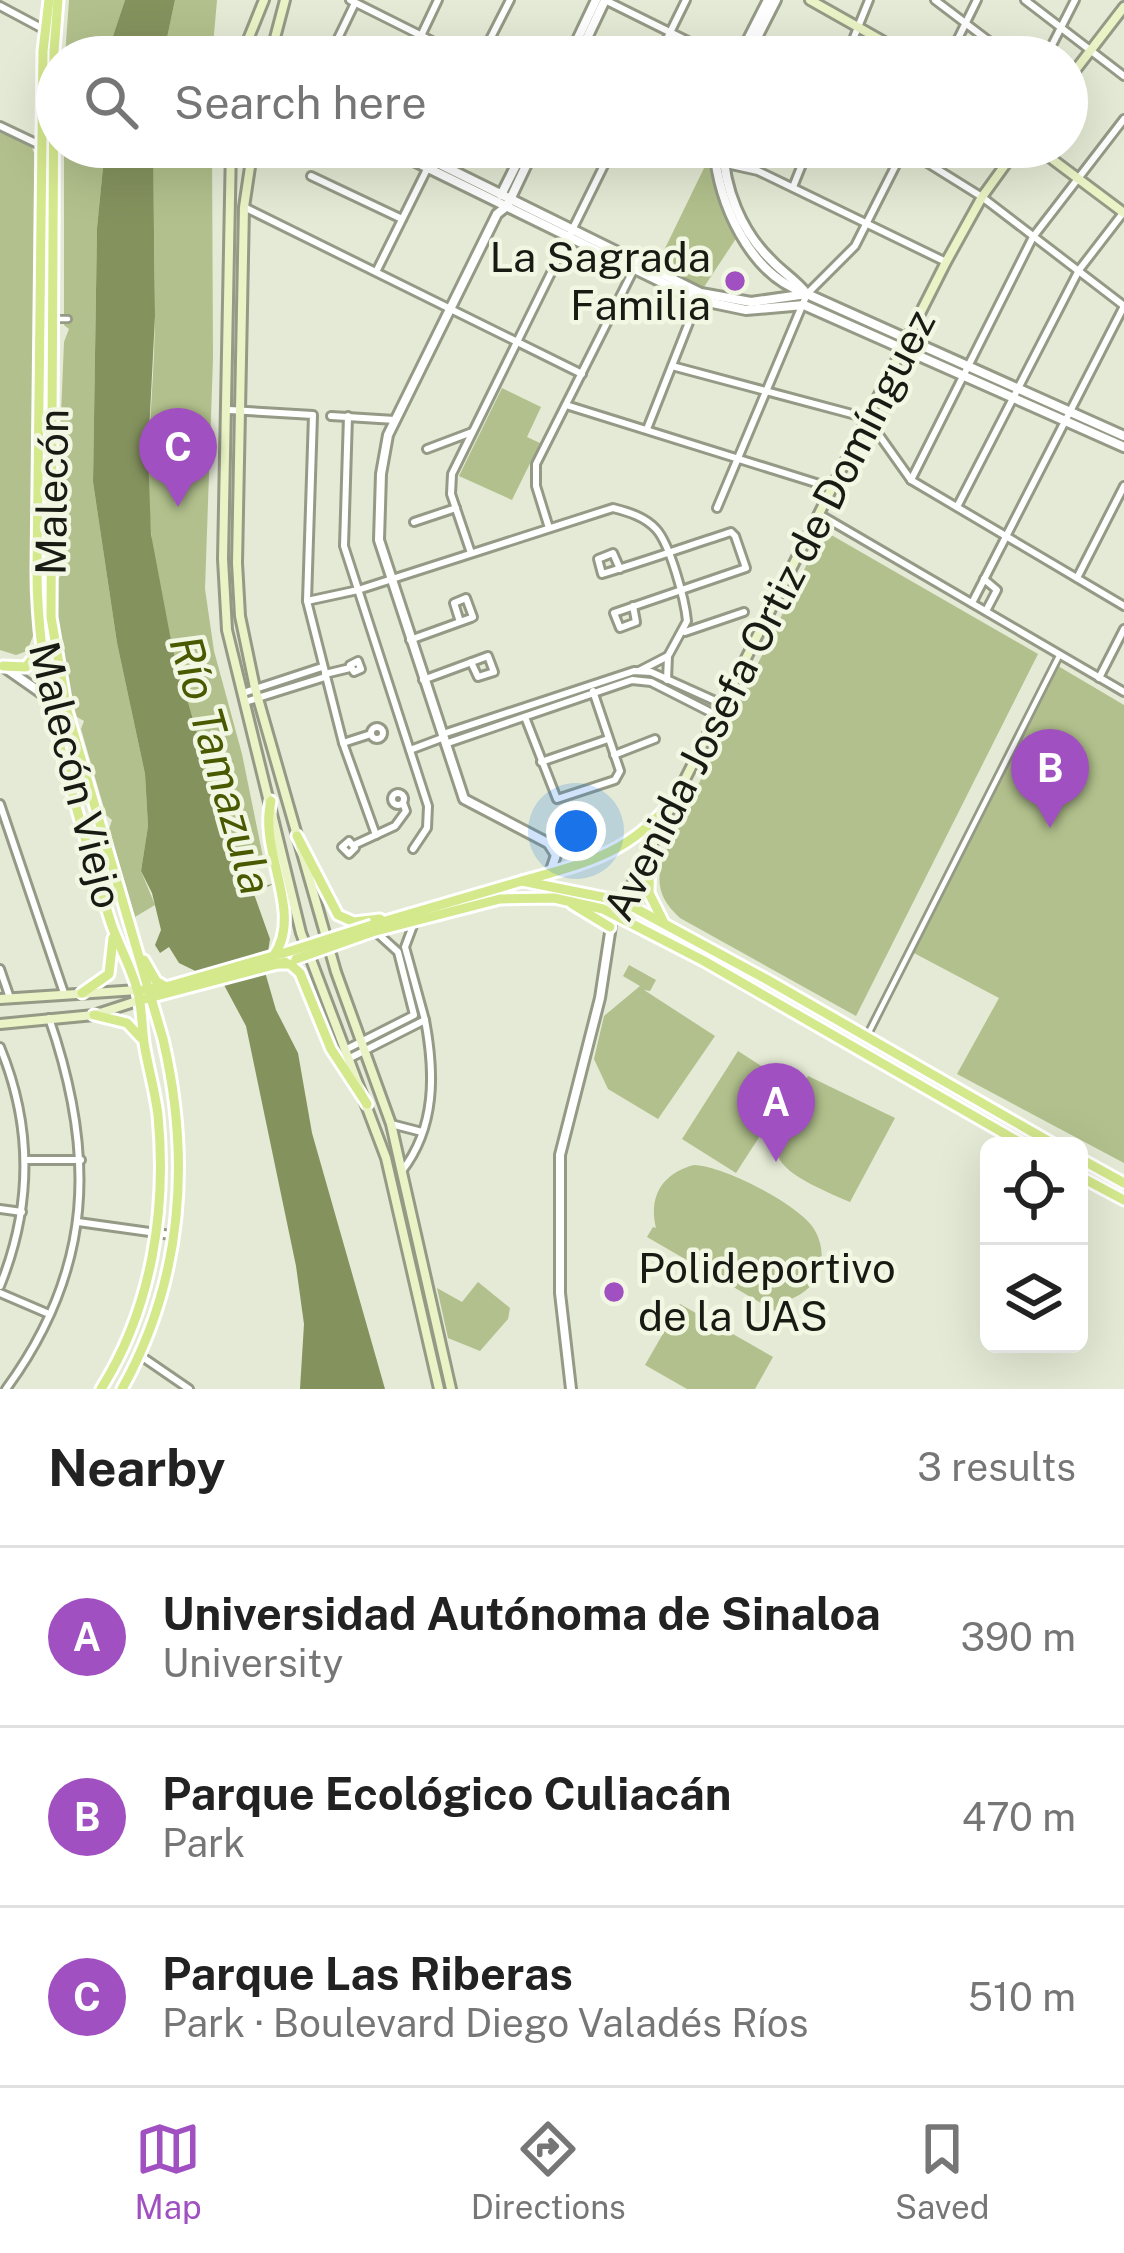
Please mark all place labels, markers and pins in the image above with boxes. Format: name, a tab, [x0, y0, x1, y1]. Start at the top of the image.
place label: La Sagrada Familia	[489, 232, 711, 329]
marker: La Sagrada Familia	[722, 268, 748, 294]
pin: C	[139, 408, 217, 507]
pin: B	[1011, 729, 1089, 828]
pin: A	[737, 1063, 815, 1162]
place label: Polideportivo de la UAS	[638, 1243, 896, 1340]
marker: Polideportivo de la UAS	[601, 1279, 627, 1305]

